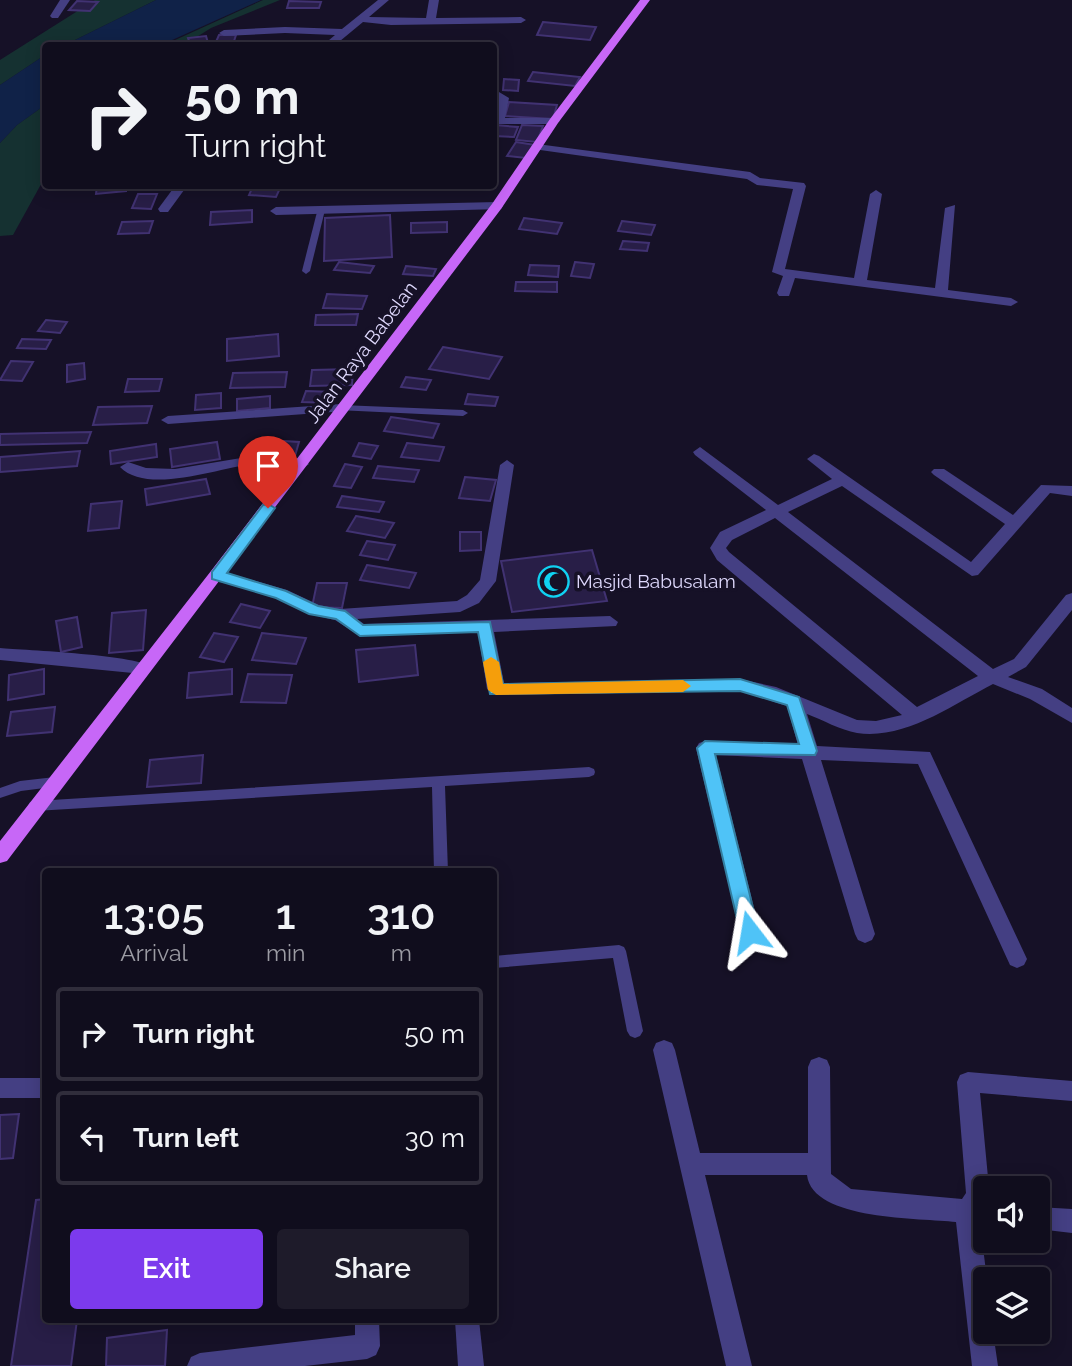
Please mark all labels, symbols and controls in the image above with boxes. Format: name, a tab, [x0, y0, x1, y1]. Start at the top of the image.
text: 50 m	[185, 68, 300, 125]
icon: right	[70, 70, 161, 161]
text: Turn right	[185, 127, 326, 164]
street label: Jalan Raya Babelan	[301, 277, 421, 427]
pin	[238, 436, 298, 508]
icon: arrive	[249, 447, 287, 485]
mosque icon: Masjid Babusalam	[536, 564, 570, 598]
place label: Masjid Babusalam	[576, 570, 736, 592]
text: 13:05	[103, 890, 205, 939]
text: 1	[276, 890, 296, 939]
text: 310	[367, 890, 436, 939]
position arrow	[713, 895, 787, 969]
text: Arrival	[120, 939, 188, 966]
text: min	[266, 939, 306, 966]
text: m	[391, 939, 412, 966]
icon: right	[74, 1015, 112, 1053]
text: Turn right	[133, 1019, 254, 1049]
text: 50 m	[404, 1019, 465, 1049]
icon: left	[74, 1119, 112, 1157]
text: Turn left	[133, 1123, 239, 1153]
text: 30 m	[405, 1123, 465, 1153]
map controls	[973, 1176, 1050, 1344]
button: sound	[973, 1176, 1050, 1253]
button: Exit	[70, 1229, 263, 1309]
button: Share	[277, 1229, 469, 1309]
button: layers	[973, 1267, 1050, 1344]

